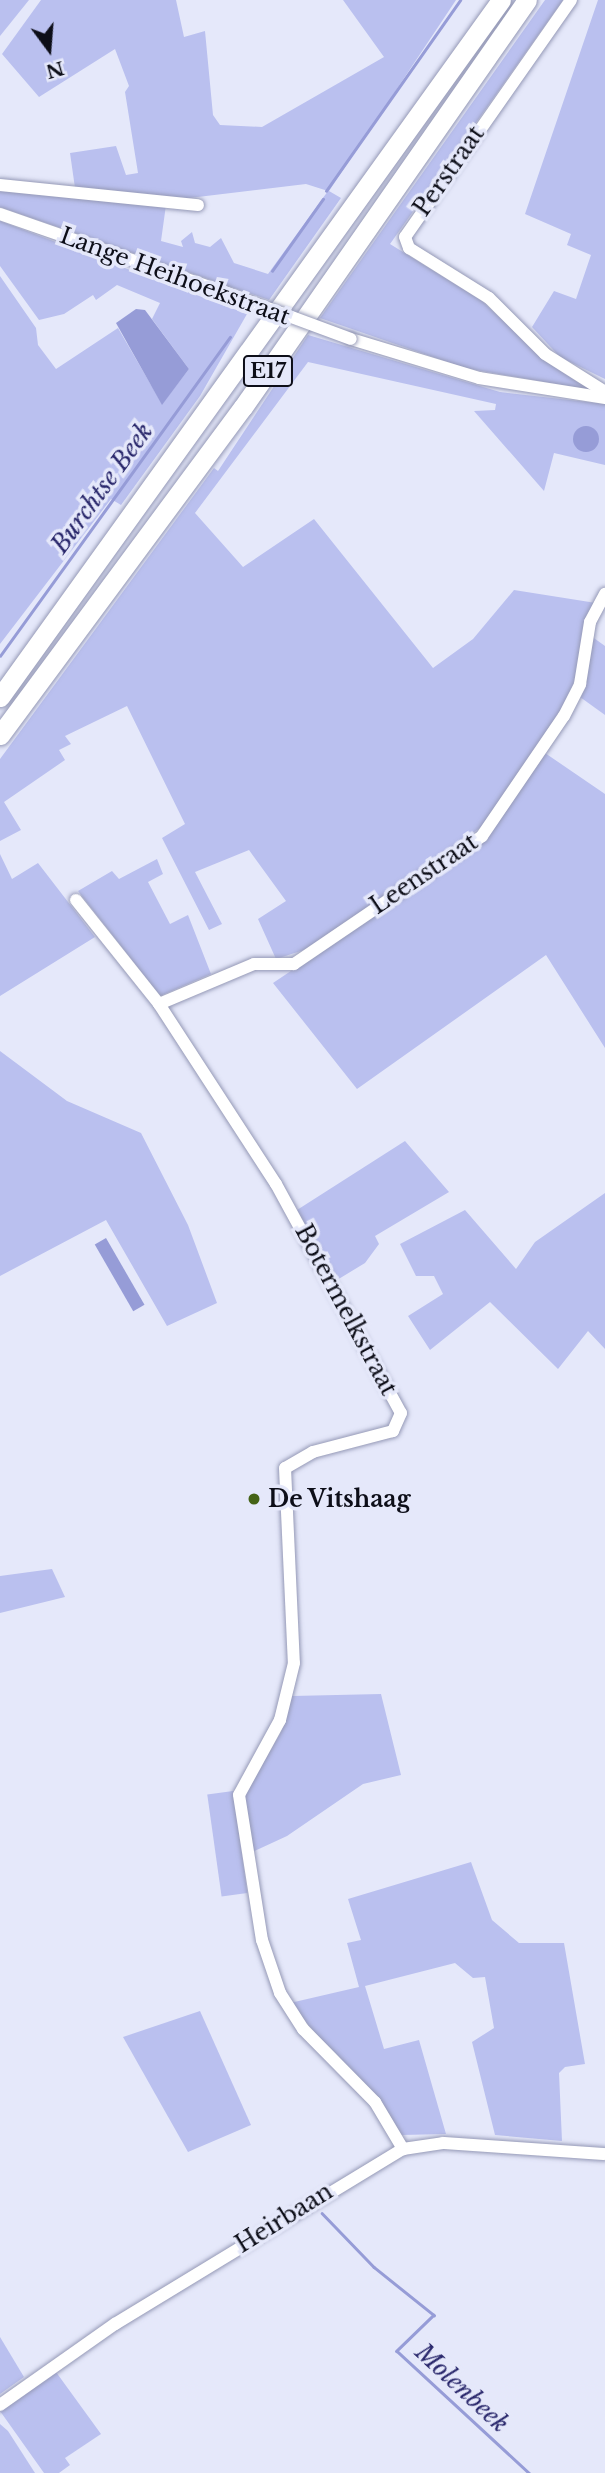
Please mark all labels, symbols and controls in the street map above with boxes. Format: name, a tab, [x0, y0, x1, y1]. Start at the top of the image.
north arrow	[14, 14, 84, 84]
text: N	[43, 56, 67, 83]
street label: Perstraat	[408, 121, 490, 221]
street label: Lange Heihoekstraat	[56, 221, 294, 331]
road number: E17	[242, 354, 294, 388]
water label: Burchtse Beek	[45, 417, 159, 559]
street label: Leenstraat	[365, 828, 483, 920]
street label: Botermelkstraat	[289, 1220, 403, 1400]
place label: De Vitshaag	[268, 1485, 412, 1513]
marker: De Vitshaag	[246, 1491, 262, 1507]
street label: Heirbaan	[230, 2177, 338, 2259]
water label: Molenbeek	[410, 2338, 514, 2438]

